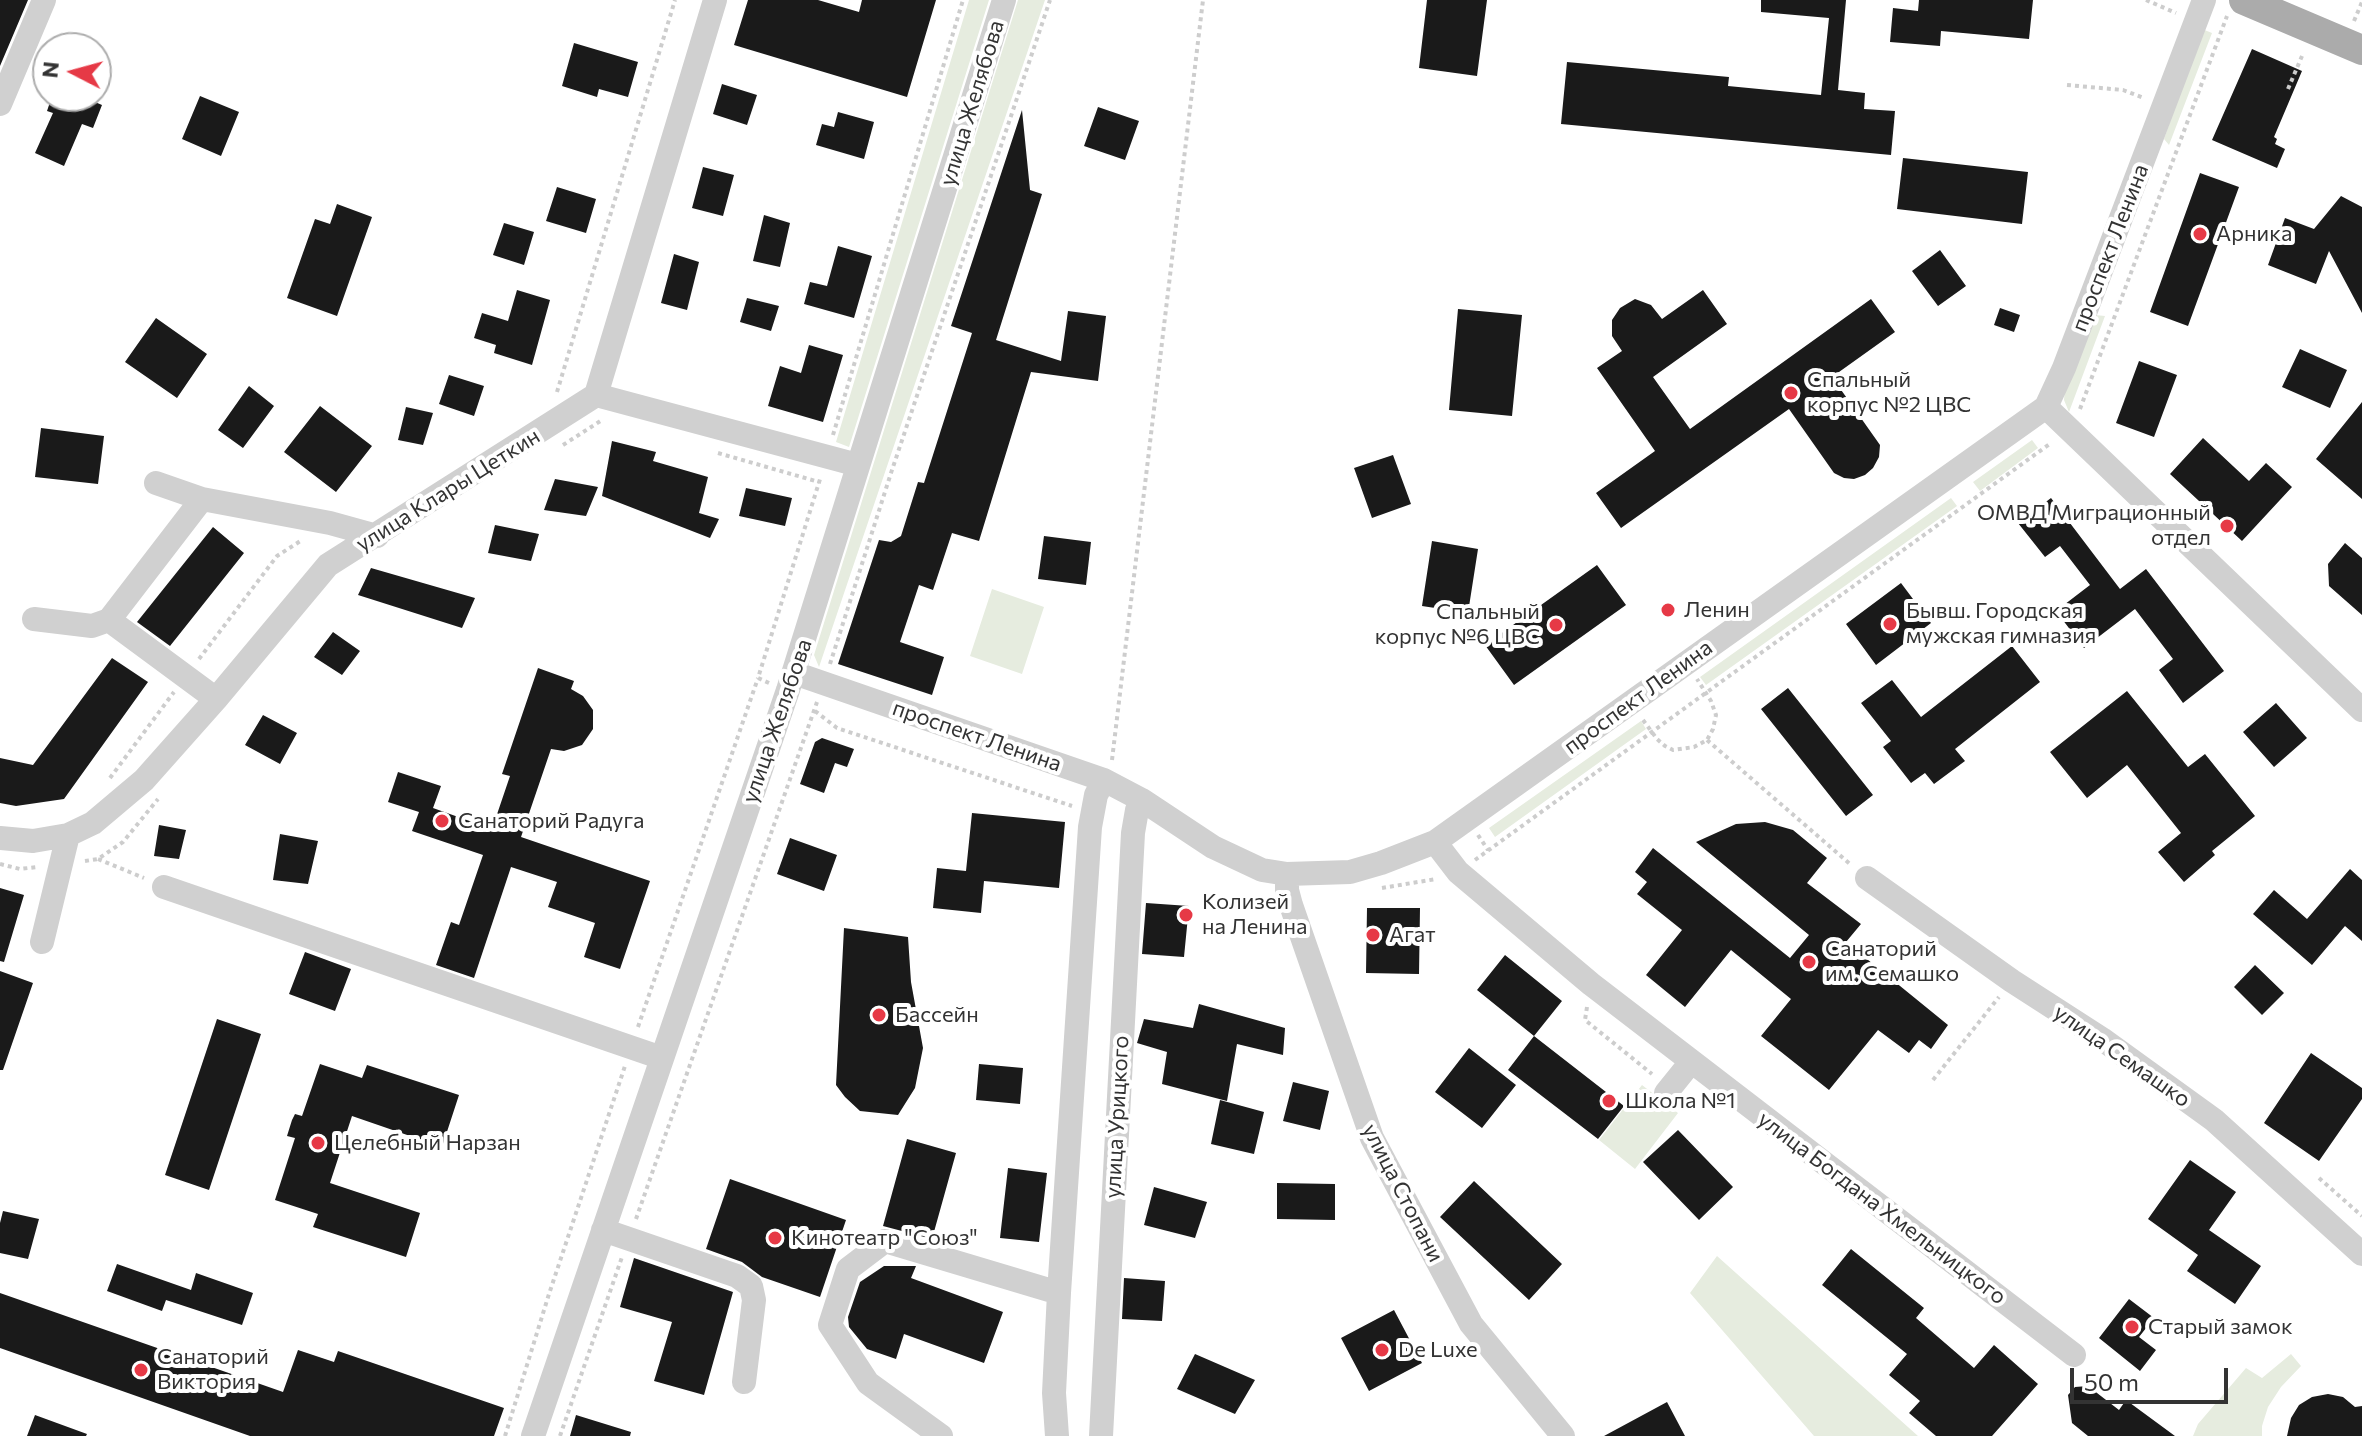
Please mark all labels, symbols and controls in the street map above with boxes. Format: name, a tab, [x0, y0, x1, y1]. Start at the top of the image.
street label: улица Желябова	[934, 17, 1010, 189]
north arrow	[32, 32, 112, 112]
text: N	[35, 60, 64, 79]
street label: проспект Ленина	[2066, 161, 2154, 335]
place label: Арника	[2216, 221, 2292, 247]
marker: Арника	[2191, 225, 2209, 243]
place label: Спальный корпус №2 ЦВС	[1807, 367, 1971, 418]
marker: Спальный корпус №2 ЦВС	[1782, 384, 1800, 402]
street label: улица Клары Цеткин	[351, 423, 545, 557]
place label: ОМВД Миграционный отдел	[1977, 500, 2211, 552]
marker: ОМВД Миграционный отдел	[2218, 517, 2236, 535]
place label: Ленин	[1684, 597, 1750, 623]
place label: Бывш. Городская мужская гимназия	[1906, 598, 2096, 650]
place label: Спальный корпус №6 ЦВС	[1375, 599, 1540, 650]
marker: Ленин	[1659, 601, 1677, 619]
marker: Бывш. Городская мужская гимназия	[1881, 615, 1899, 633]
marker: Спальный корпус №6 ЦВС	[1547, 616, 1565, 634]
street label: проспект Ленина	[1559, 634, 1717, 760]
street label: улица Желябова	[737, 636, 817, 806]
street label: проспект Ленина	[889, 695, 1065, 777]
place label: Cанаторий Радуга	[458, 808, 644, 834]
marker: Cанаторий Радуга	[433, 812, 451, 830]
place label: Колизей на Ленина	[1202, 889, 1307, 940]
marker: Колизей на Ленина	[1177, 906, 1195, 924]
place label: Агат	[1389, 922, 1436, 948]
marker: Агат	[1364, 926, 1382, 944]
place label: Санаторий им. Семашко	[1825, 936, 1959, 988]
marker: Санаторий им. Семашко	[1800, 953, 1818, 971]
street label: улица Семашко	[2049, 999, 2195, 1113]
place label: Бассейн	[895, 1002, 979, 1028]
marker: Бассейн	[870, 1006, 888, 1024]
street label: улица Урицкого	[1100, 1035, 1134, 1199]
place label: Школа №1	[1625, 1088, 1736, 1114]
marker: Школа №1	[1600, 1092, 1618, 1110]
street label: улица Богдана Хмельницкого	[1753, 1106, 2011, 1310]
street label: улица Стопани	[1357, 1119, 1449, 1267]
place label: Целебный Нарзан	[334, 1130, 521, 1156]
marker: Целебный Нарзан	[309, 1134, 327, 1152]
place label: Кинотеатр "Союз"	[791, 1225, 978, 1251]
marker: Кинотеатр "Союз"	[766, 1229, 784, 1247]
place label: Старый замок	[2148, 1314, 2293, 1340]
marker: Старый замок	[2123, 1318, 2141, 1336]
place label: De Luxe	[1398, 1337, 1478, 1363]
marker: De Luxe	[1373, 1341, 1391, 1359]
place label: Санаторий Виктория	[157, 1344, 269, 1396]
scale bar	[2074, 1352, 2232, 1402]
marker: Санаторий Виктория	[132, 1361, 150, 1379]
text: 50 m	[2084, 1367, 2139, 1396]

